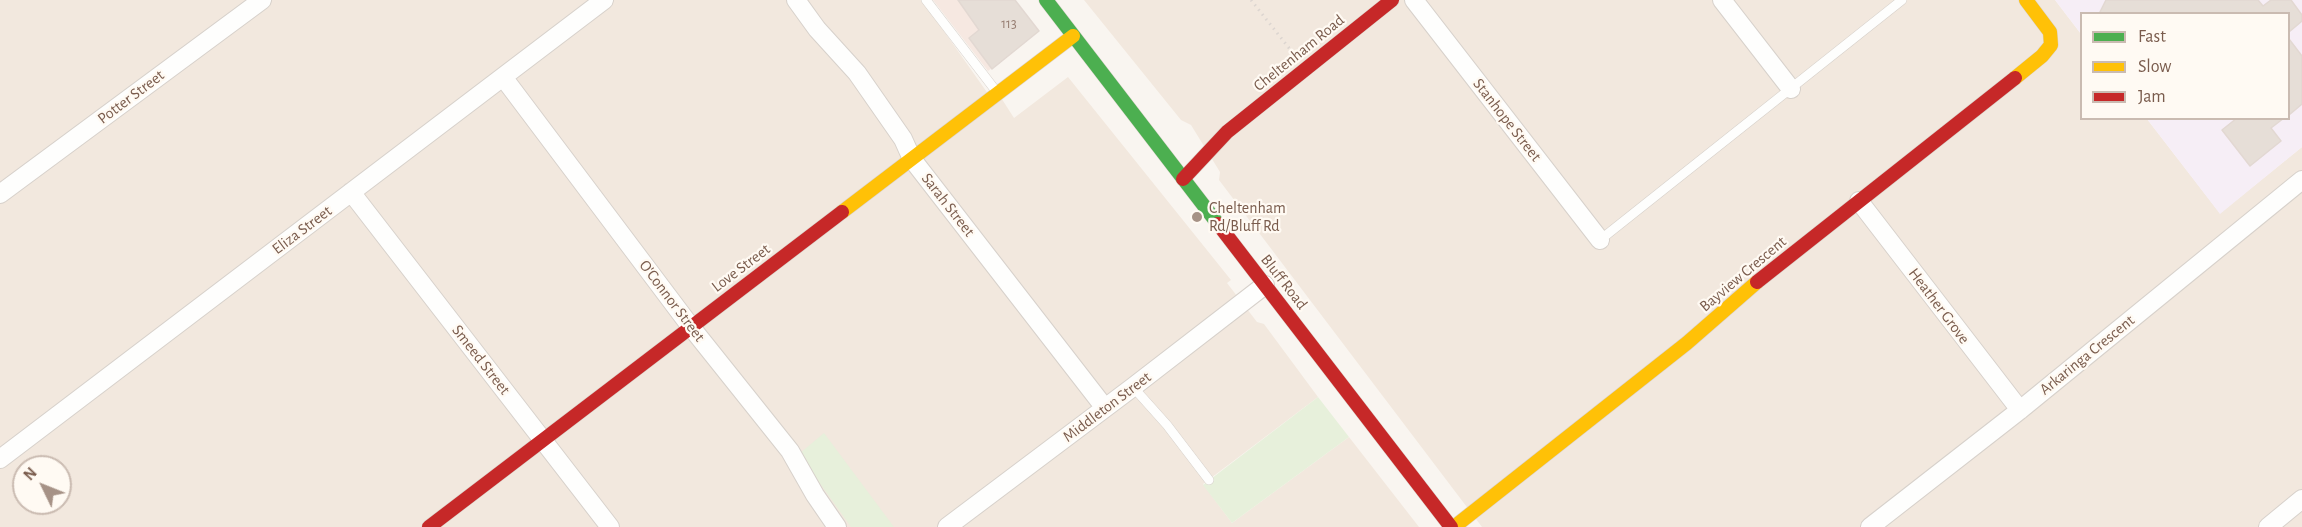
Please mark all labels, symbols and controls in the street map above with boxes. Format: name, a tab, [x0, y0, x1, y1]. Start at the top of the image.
street label: Cheltenham Road	[1250, 11, 1348, 95]
legend	[2080, 12, 2290, 120]
house number: 113	[1001, 16, 1017, 32]
text: Fast	[2138, 28, 2166, 46]
text: Slow	[2138, 58, 2171, 76]
street label: Potter Street	[94, 66, 168, 128]
street label: Stanhope Street	[1469, 75, 1545, 165]
text: Jam	[2138, 88, 2166, 106]
street label: Sarah Street	[917, 169, 979, 241]
place label: Cheltenham Rd/Bluff Rd	[1209, 198, 1286, 236]
street label: Eliza Street	[268, 201, 336, 259]
marker: Cheltenham Rd/Bluff Rd	[1190, 210, 1204, 224]
street label: Bayview Crescent	[1696, 232, 1790, 316]
street label: Love Street	[708, 240, 774, 296]
street label: Bluff Road	[1257, 251, 1311, 313]
street label: O'Connor Street	[635, 256, 709, 346]
street label: Heather Grove	[1904, 264, 1974, 348]
street label: Arkaringa Crescent	[2036, 311, 2138, 399]
street label: Smeed Street	[448, 321, 514, 399]
street label: Middleton Street	[1059, 368, 1155, 446]
north arrow	[12, 455, 72, 515]
text: N	[21, 465, 40, 484]

